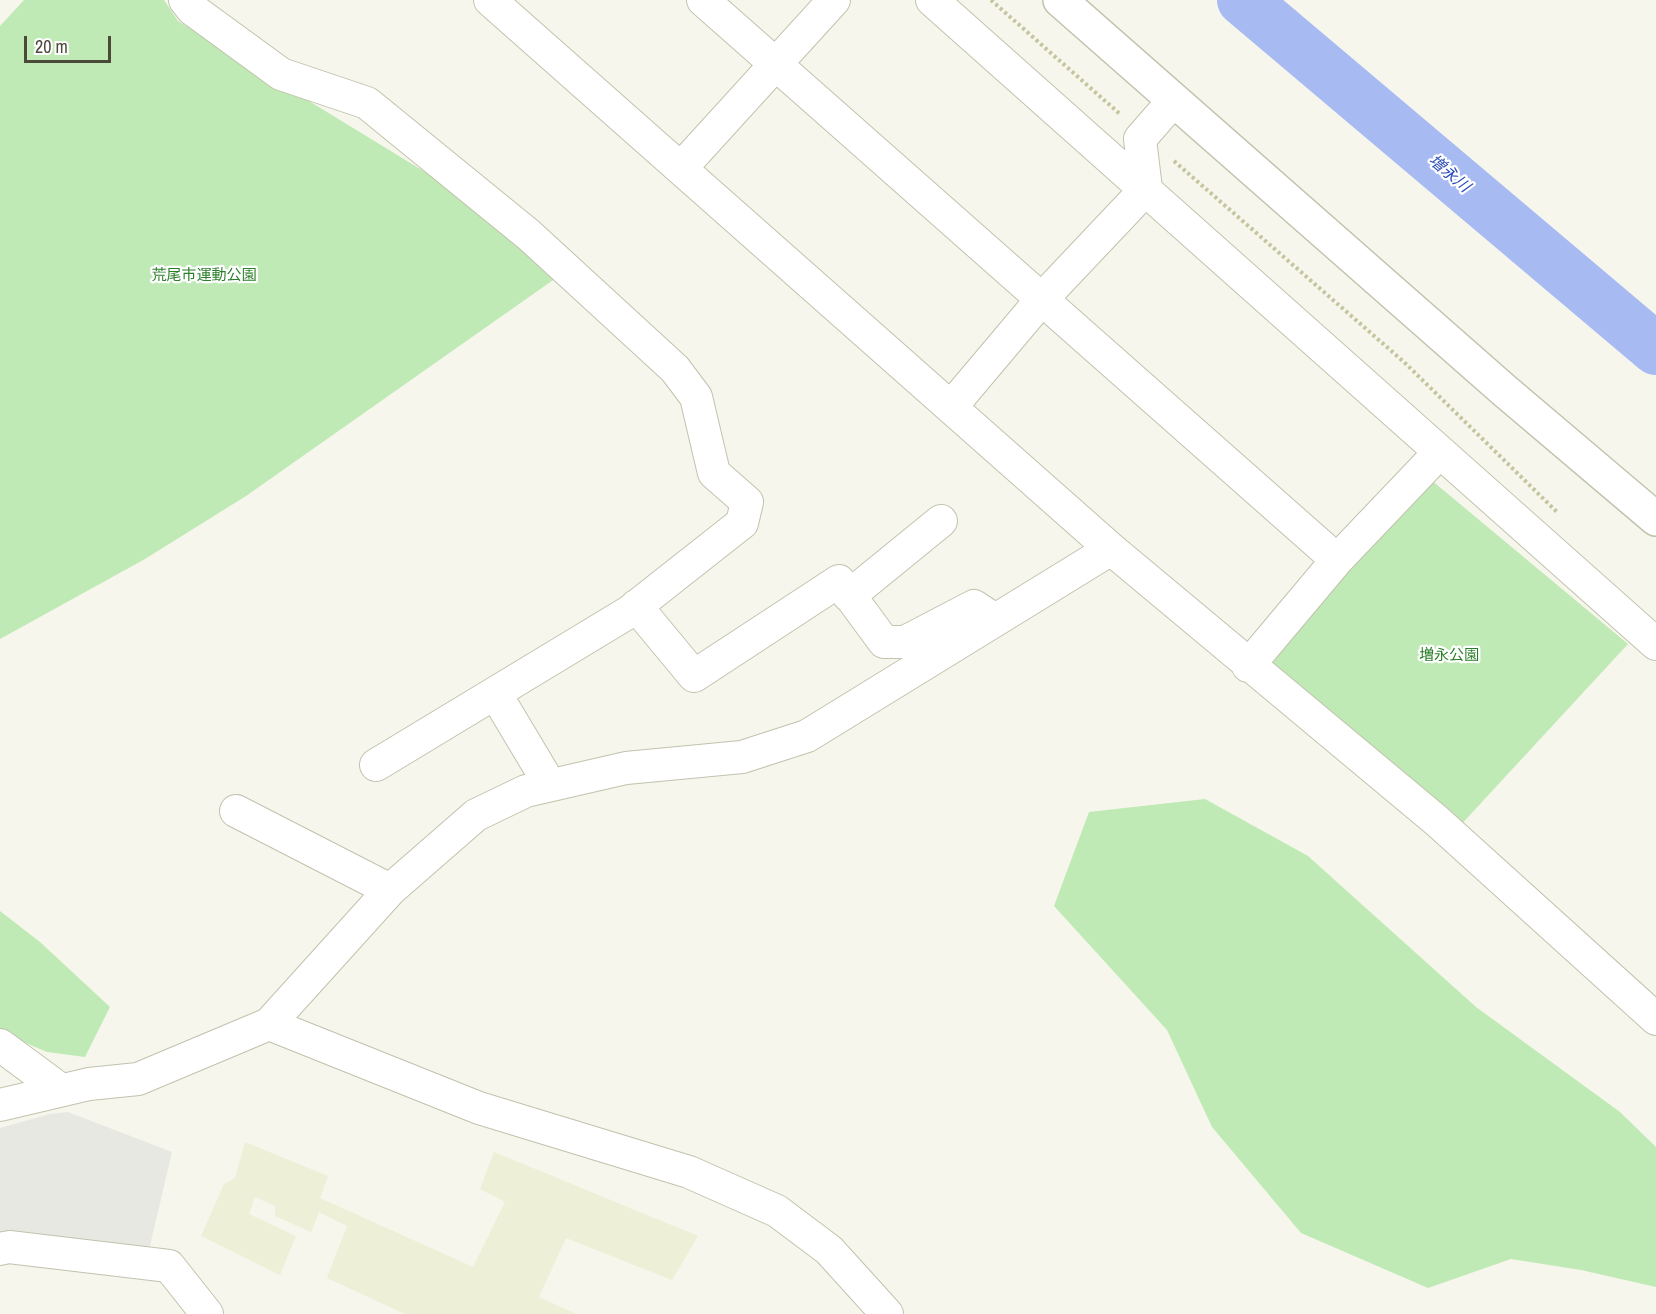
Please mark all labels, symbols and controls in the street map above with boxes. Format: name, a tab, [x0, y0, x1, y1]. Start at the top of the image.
scale bar	[27, 24, 114, 62]
text: 20 m	[35, 34, 68, 59]
water label: 増永川	[1424, 151, 1474, 197]
park label: 荒尾市運動公園	[152, 267, 256, 285]
park label: 増永公園	[1419, 647, 1479, 665]

